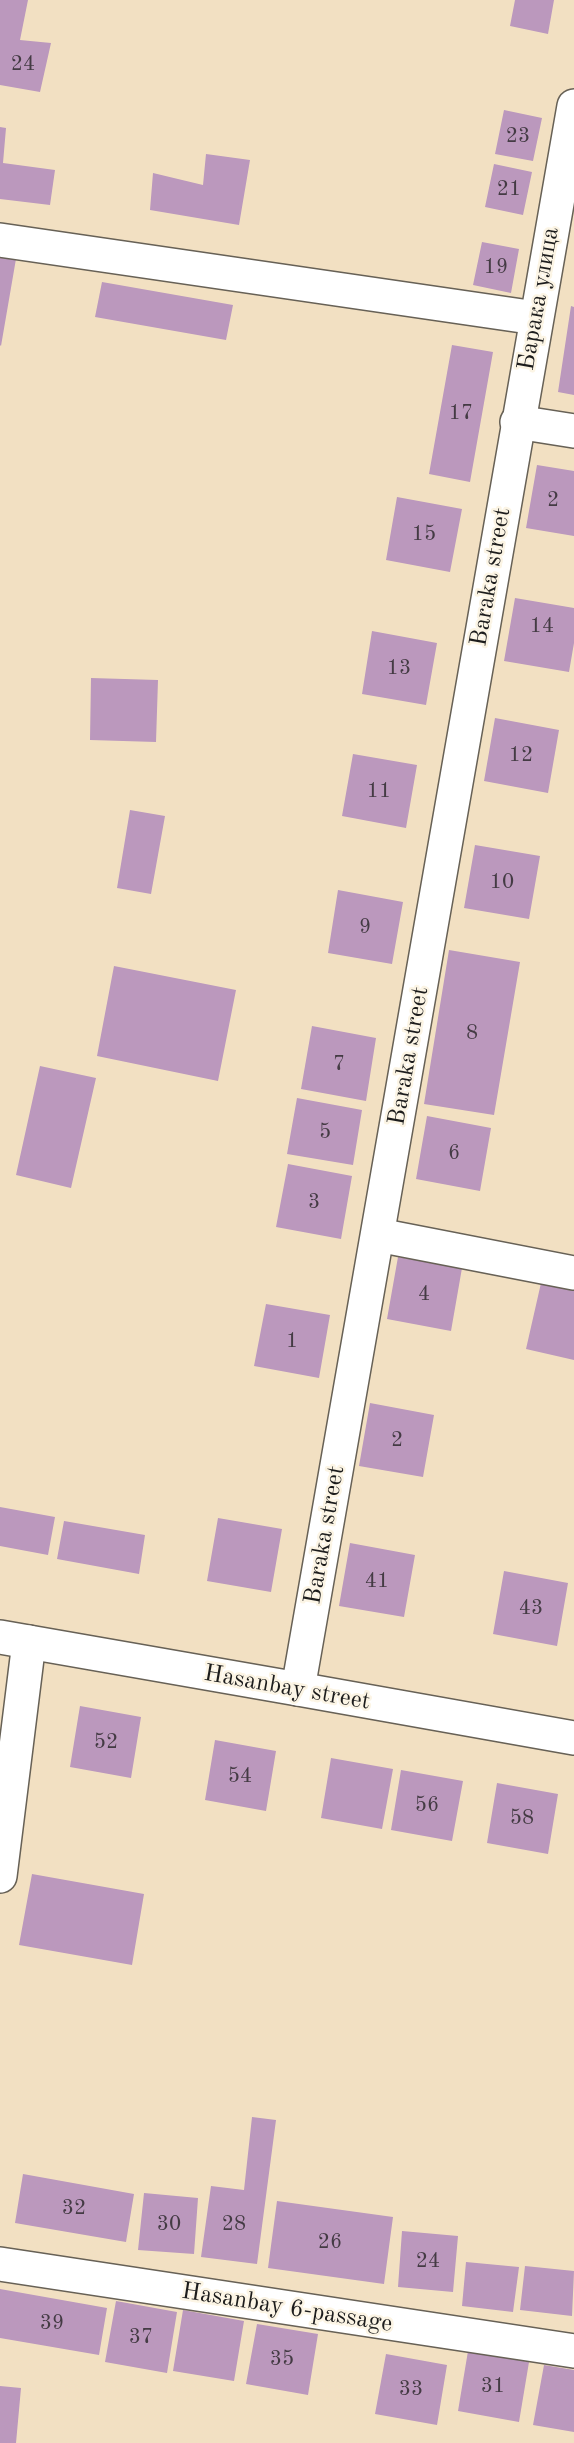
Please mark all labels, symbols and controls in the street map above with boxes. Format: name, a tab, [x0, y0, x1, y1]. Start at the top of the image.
house number: 24	[11, 51, 35, 77]
house number: 23	[506, 123, 530, 149]
house number: 21	[497, 176, 521, 202]
street label: Барака улица	[512, 225, 566, 373]
house number: 19	[484, 254, 508, 280]
house number: 17	[449, 400, 473, 426]
house number: 2	[547, 487, 559, 513]
street label: Baraka street	[465, 505, 517, 649]
house number: 15	[412, 521, 436, 547]
house number: 14	[530, 613, 554, 639]
house number: 13	[387, 655, 411, 681]
house number: 12	[509, 742, 533, 768]
house number: 11	[367, 778, 391, 804]
house number: 10	[490, 869, 514, 895]
house number: 9	[359, 914, 371, 940]
street label: Baraka street	[383, 984, 435, 1128]
house number: 8	[466, 1020, 478, 1046]
house number: 7	[333, 1051, 345, 1077]
house number: 5	[319, 1119, 331, 1145]
house number: 6	[448, 1140, 460, 1166]
house number: 3	[308, 1189, 320, 1215]
house number: 4	[418, 1281, 430, 1307]
house number: 1	[286, 1328, 298, 1354]
house number: 2	[391, 1427, 403, 1453]
street label: Baraka street	[299, 1463, 351, 1607]
house number: 41	[365, 1568, 389, 1594]
house number: 43	[519, 1595, 543, 1621]
street label: Hasanbay street	[202, 1659, 372, 1717]
house number: 52	[94, 1729, 118, 1755]
house number: 54	[228, 1763, 252, 1789]
house number: 56	[415, 1792, 439, 1818]
house number: 58	[510, 1805, 534, 1831]
house number: 32	[62, 2195, 86, 2221]
house number: 30	[157, 2211, 181, 2237]
house number: 28	[222, 2211, 246, 2237]
house number: 26	[318, 2229, 342, 2255]
house number: 24	[416, 2248, 440, 2274]
street label: Hasanbay 6-passage	[180, 2277, 394, 2339]
house number: 39	[40, 2310, 64, 2336]
house number: 37	[129, 2324, 153, 2350]
house number: 35	[270, 2346, 294, 2372]
house number: 31	[481, 2373, 505, 2399]
house number: 33	[399, 2376, 423, 2402]

